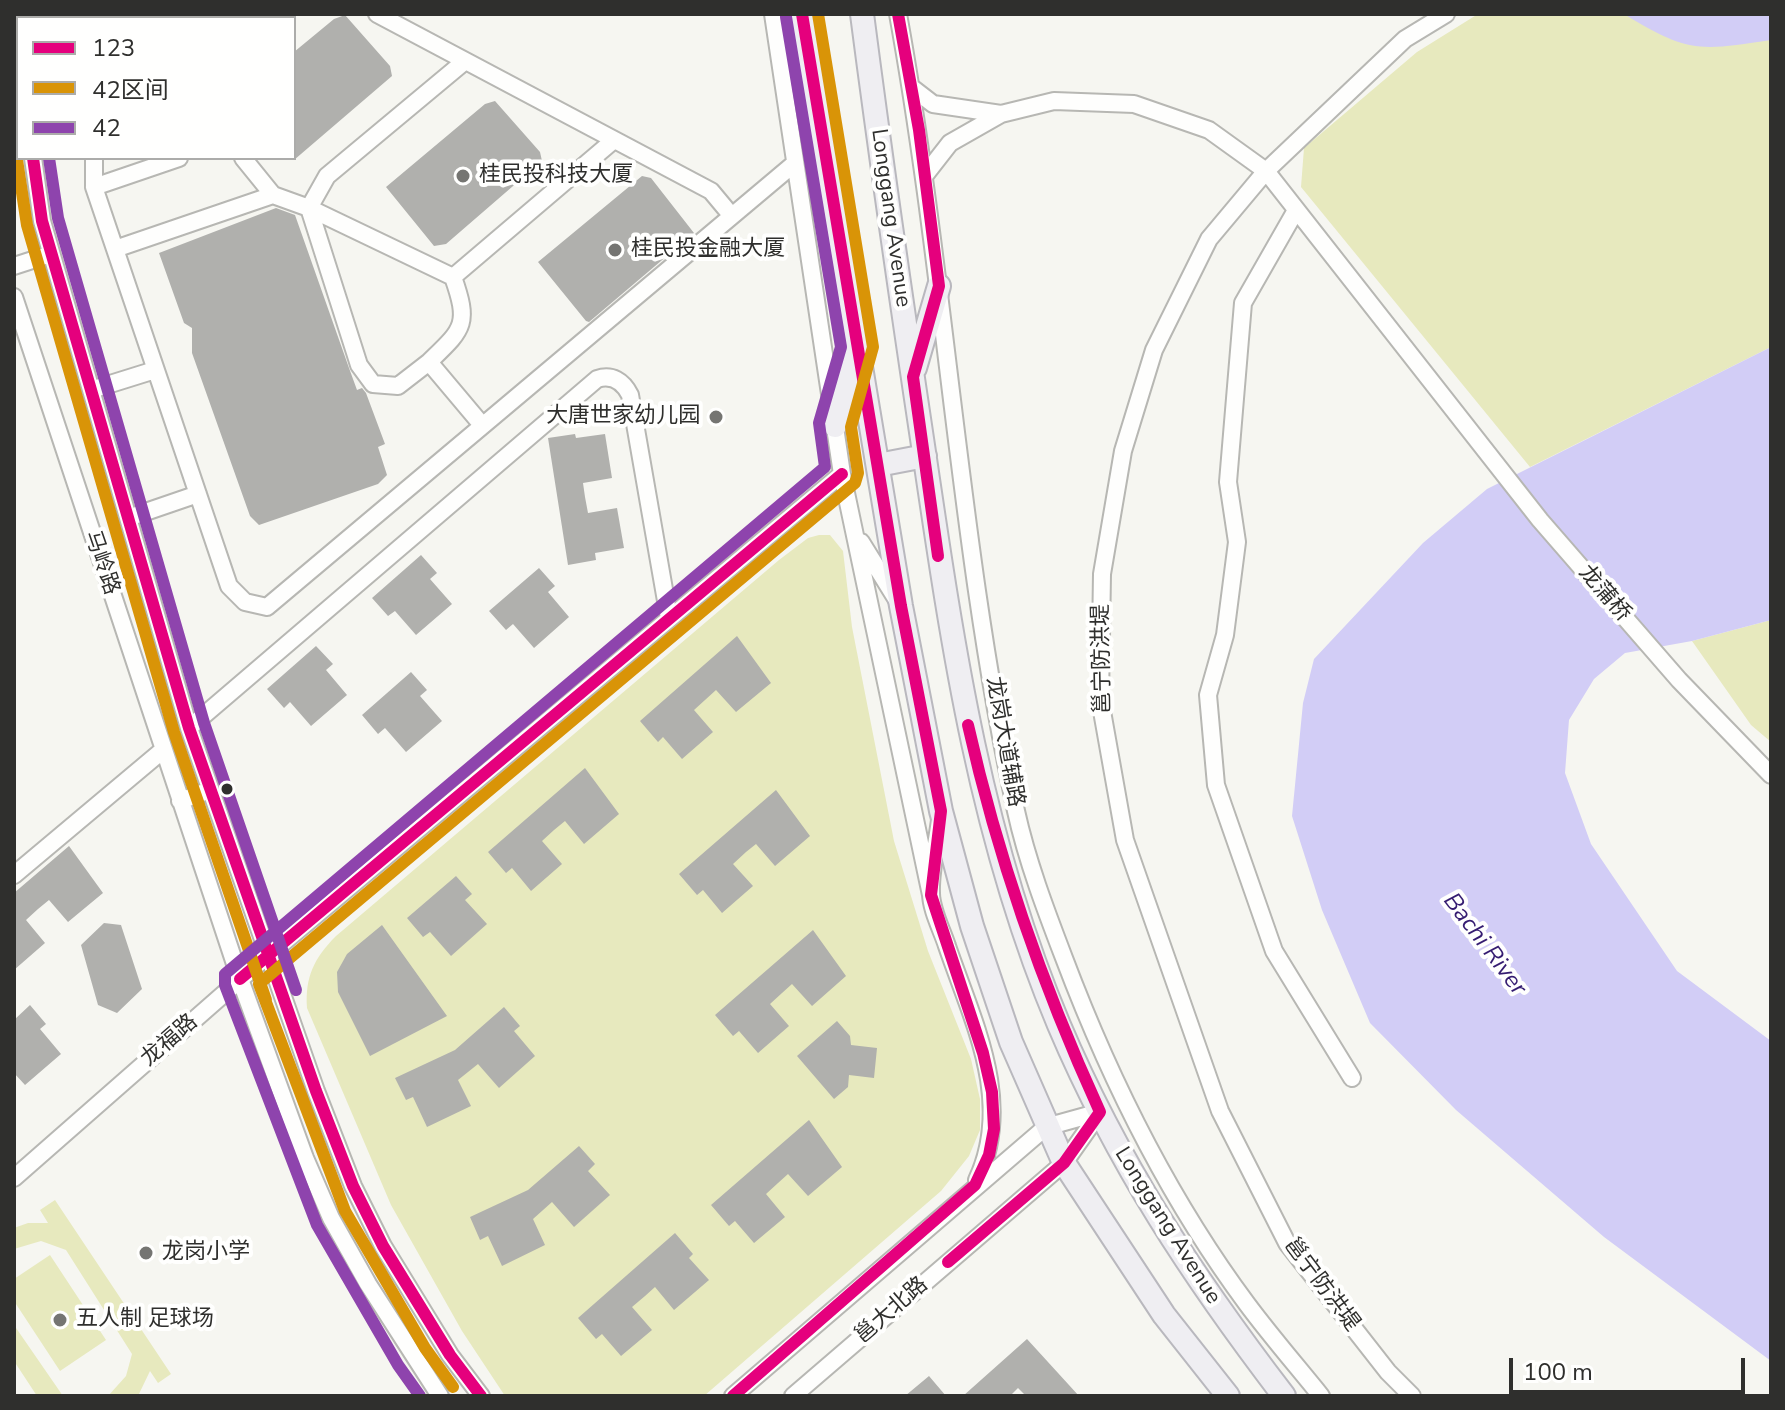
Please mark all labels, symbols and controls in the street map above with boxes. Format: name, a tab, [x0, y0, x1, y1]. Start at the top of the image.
legend	[16, 16, 296, 160]
text: 123	[92, 32, 135, 64]
text: 42区间	[92, 74, 169, 106]
text: 42	[92, 112, 121, 144]
street label: Longgang Avenue	[864, 127, 916, 309]
place label: 桂民投科技大厦	[479, 163, 633, 189]
marker: 桂民投科技大厦	[454, 167, 472, 185]
place label: 桂民投金融大厦	[631, 237, 785, 263]
marker: 桂民投金融大厦	[606, 241, 624, 259]
place label: 大唐世家幼儿园	[546, 404, 700, 430]
marker: 大唐世家幼儿园	[707, 408, 725, 426]
street label: 马岭路	[78, 528, 124, 598]
street label: 龙蒲桥	[1572, 560, 1636, 628]
street label: 邕宁防洪堤	[1089, 604, 1117, 714]
street label: 龙岗大道辅路	[980, 675, 1028, 809]
unlabelled marker	[219, 781, 235, 797]
water label: Bachi River	[1436, 888, 1532, 1002]
street label: 龙福路	[136, 1009, 204, 1073]
street label: Longgang Avenue	[1108, 1143, 1226, 1309]
street label: 邕宁防洪堤	[1277, 1233, 1365, 1337]
place label: 龙岗小学	[162, 1240, 250, 1266]
marker: 龙岗小学	[137, 1244, 155, 1262]
street label: 邕大北路	[850, 1272, 934, 1350]
place label: 五人制 足球场	[76, 1307, 214, 1333]
marker: 五人制 足球场	[51, 1311, 69, 1329]
scale bar	[1513, 1342, 1749, 1392]
text: 100 m	[1523, 1356, 1593, 1388]

